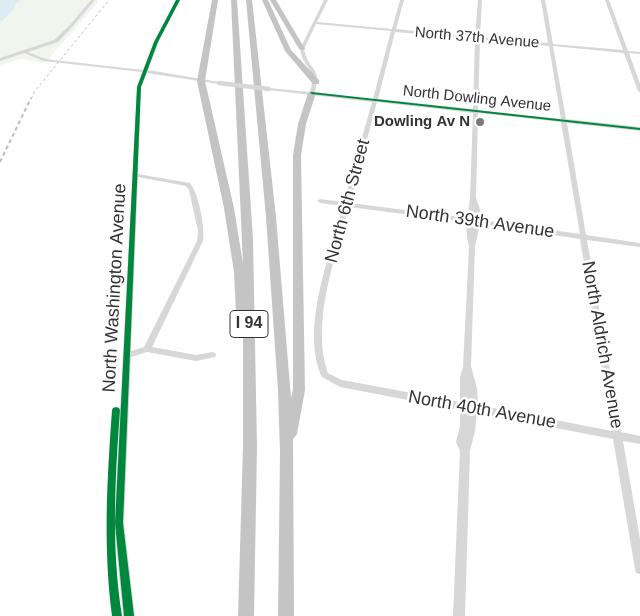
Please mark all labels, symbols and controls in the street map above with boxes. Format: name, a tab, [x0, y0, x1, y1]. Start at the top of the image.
street label: North 37th Avenue	[414, 24, 540, 52]
street label: North Dowling Avenue	[402, 82, 552, 116]
place label: Dowling Av N	[374, 113, 470, 131]
marker: Dowling Av N	[474, 116, 486, 128]
street label: North 6th Street	[321, 137, 375, 265]
street label: North Washington Avenue	[99, 183, 131, 393]
street label: North 39th Avenue	[404, 201, 556, 243]
street label: North Aldrich Avenue	[577, 260, 627, 430]
road number: I 94	[230, 310, 268, 338]
street label: North 40th Avenue	[406, 386, 558, 434]

